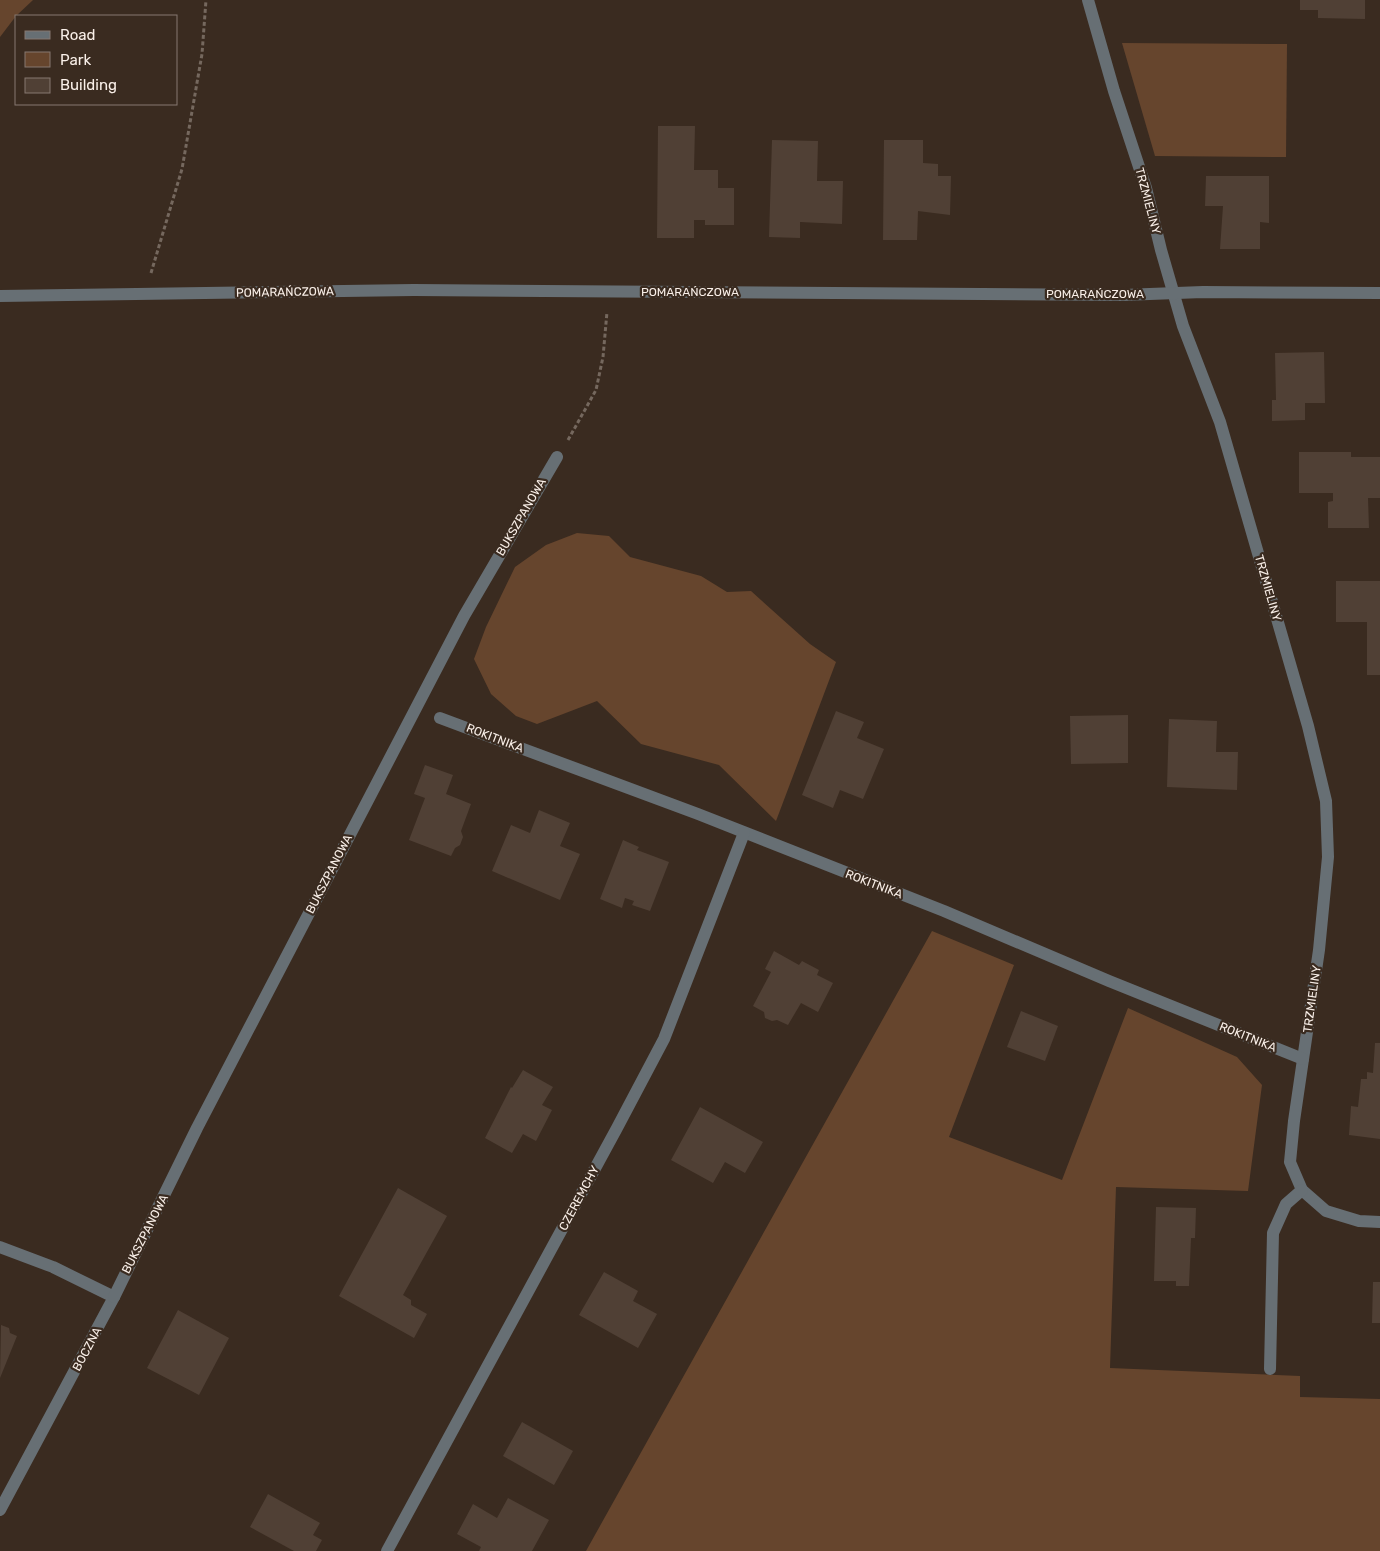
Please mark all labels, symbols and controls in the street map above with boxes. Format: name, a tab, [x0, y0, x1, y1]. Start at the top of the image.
legend	[15, 15, 178, 105]
text: Road	[60, 26, 96, 44]
text: Park	[60, 51, 91, 69]
text: Building	[60, 76, 117, 94]
street label: TRZMIELINY	[1132, 166, 1164, 236]
street label: POMARAŃCZOWA	[236, 284, 334, 300]
street label: POMARAŃCZOWA	[641, 285, 739, 299]
street label: POMARAŃCZOWA	[1046, 287, 1144, 301]
street label: BUKSZPANOWA	[493, 476, 549, 558]
street label: TRZMIELINY	[1252, 553, 1284, 623]
street label: ROKITNIKA	[464, 721, 526, 755]
street label: BUKSZPANOWA	[303, 832, 355, 916]
street label: ROKITNIKA	[843, 867, 905, 901]
street label: TRZMIELINY	[1300, 964, 1324, 1034]
street label: ROKITNIKA	[1217, 1019, 1279, 1055]
street label: CZEREMCHY	[556, 1163, 602, 1233]
street label: BUKSZPANOWA	[119, 1192, 171, 1276]
street label: BOCZNA	[70, 1325, 104, 1373]

